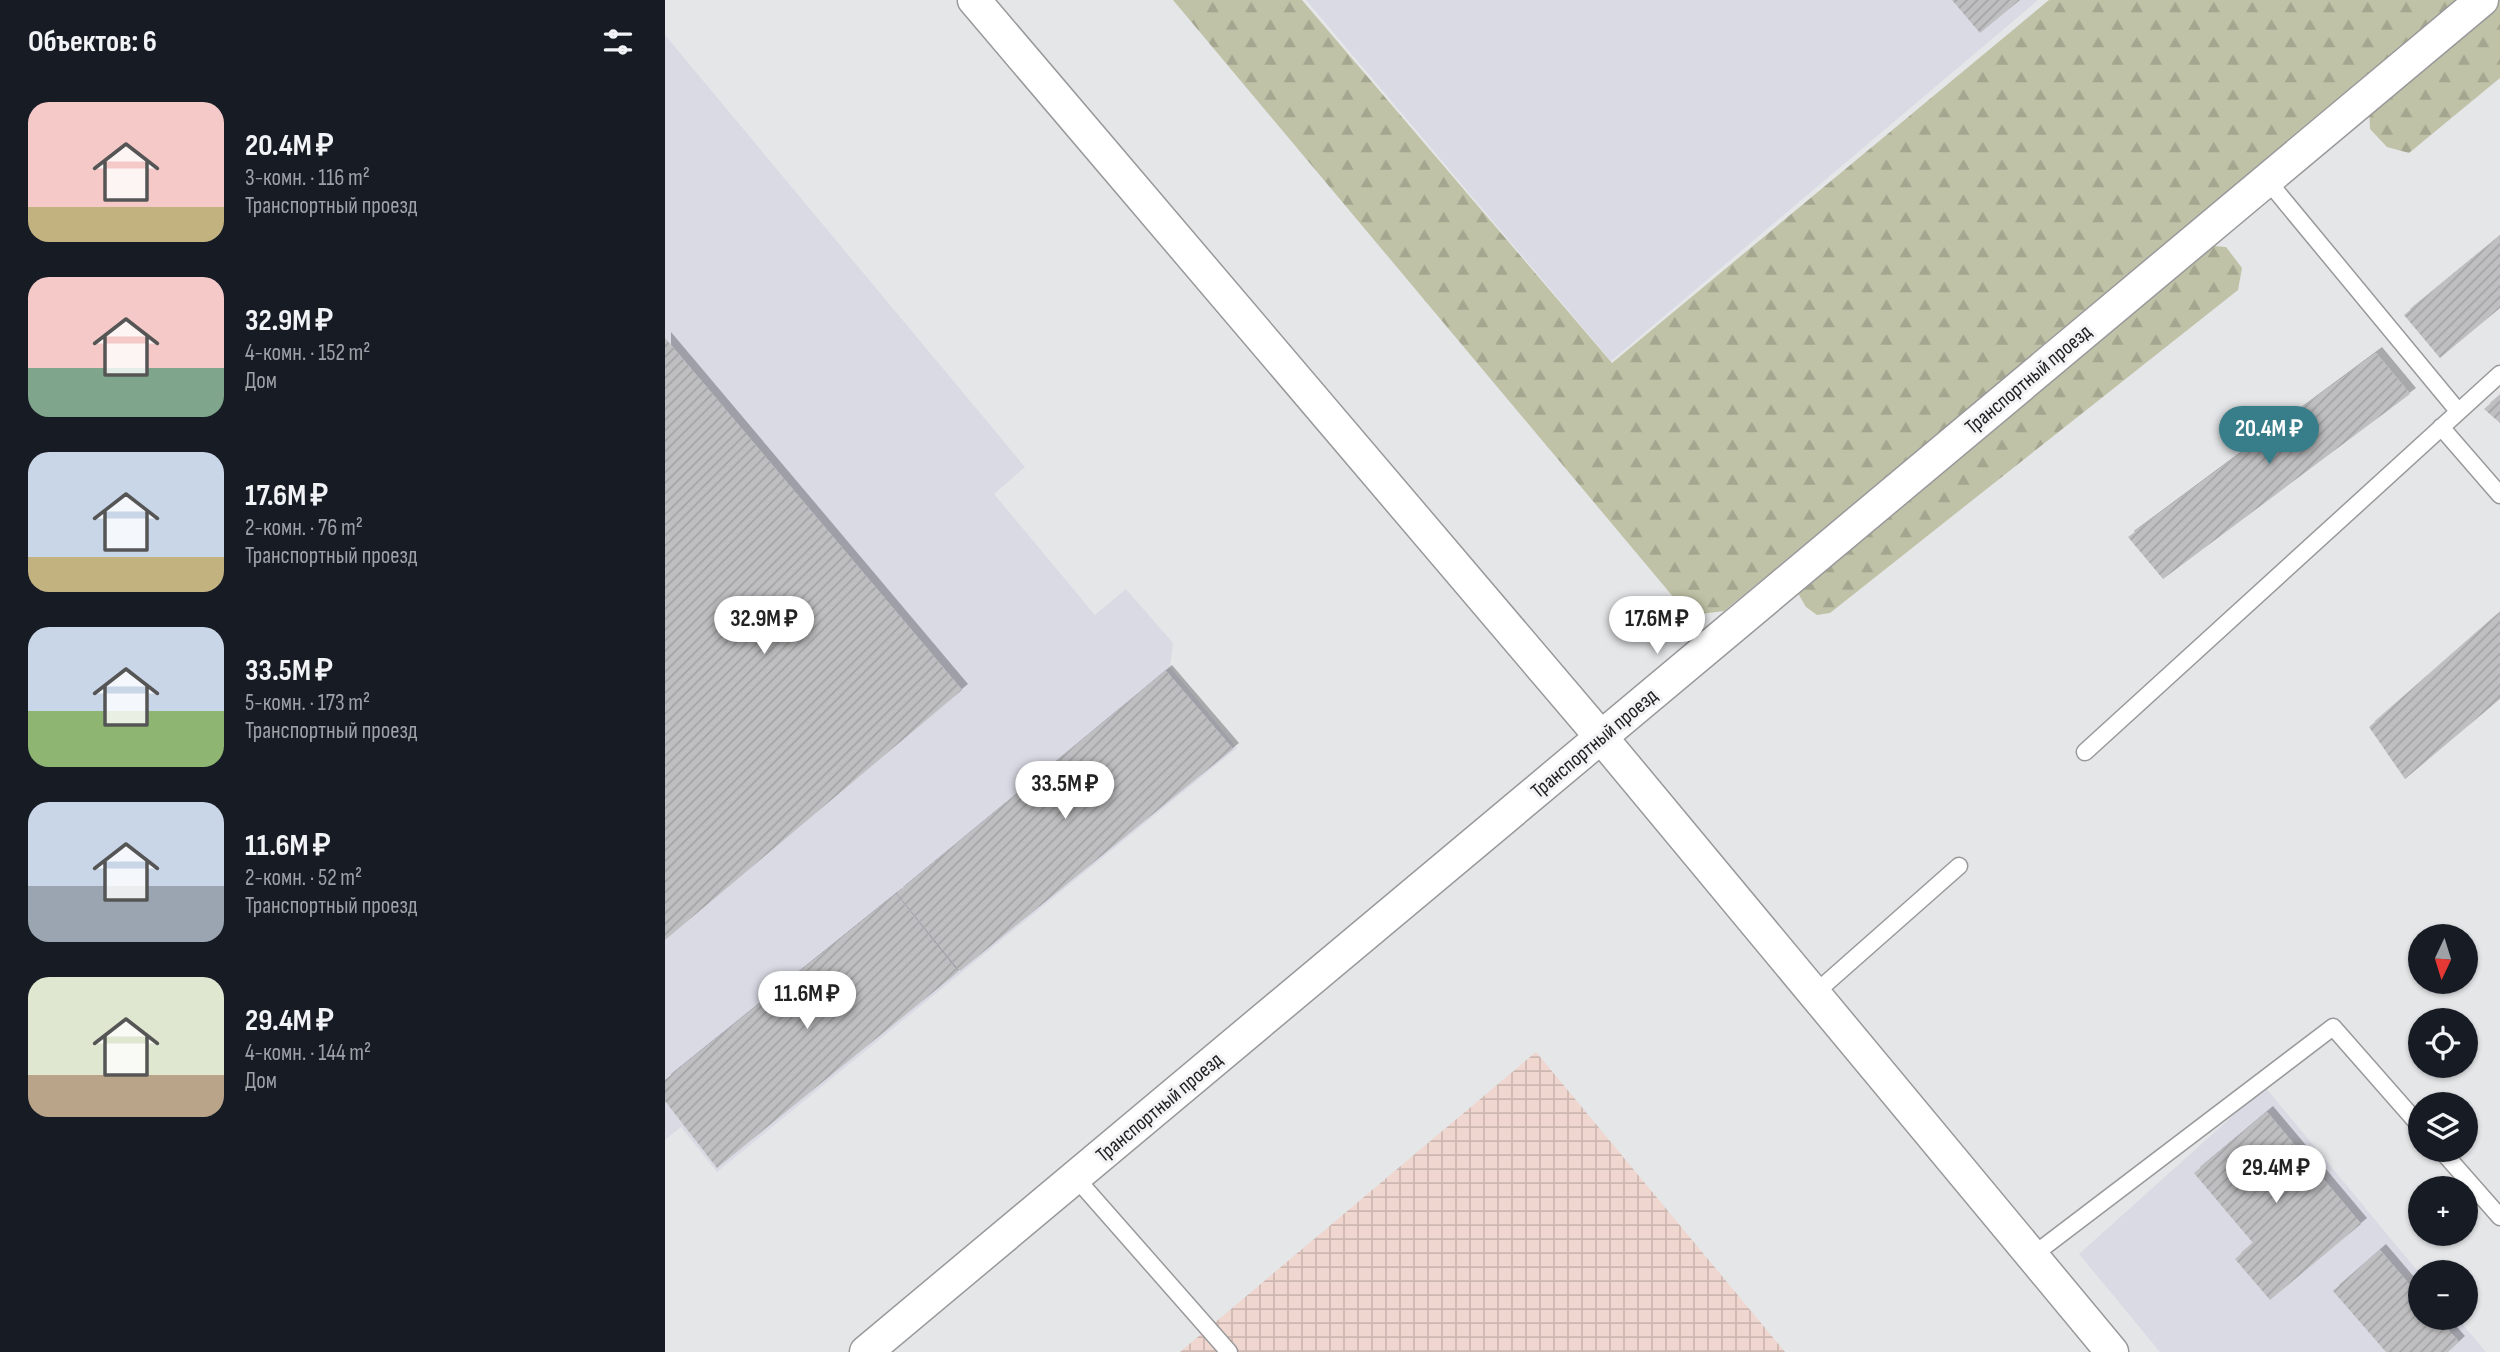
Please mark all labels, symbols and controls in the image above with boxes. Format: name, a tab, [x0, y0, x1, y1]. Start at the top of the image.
icon: filters	[599, 23, 637, 61]
text: Объектов: 6	[28, 24, 157, 60]
text: 20.4M ₽	[245, 128, 334, 164]
icon: home	[84, 130, 168, 214]
text: 3-комн. · 116 m²	[245, 164, 370, 192]
text: Транспортный проезд	[245, 192, 417, 220]
text: 32.9M ₽	[245, 303, 333, 339]
icon: home	[84, 305, 168, 389]
street label: Транспортный проезд	[1960, 319, 2097, 439]
text: 4-комн. · 152 m²	[245, 339, 370, 367]
text: Дом	[245, 367, 277, 395]
pin: 20.4M ₽	[2204, 406, 2334, 466]
text: 20.4M ₽	[2235, 415, 2303, 443]
text: 17.6M ₽	[245, 478, 328, 514]
icon: home	[84, 480, 168, 564]
text: 2-комн. · 76 m²	[245, 514, 363, 542]
text: Транспортный проезд	[245, 542, 417, 570]
pin: 32.9M ₽	[699, 596, 829, 656]
pin: 17.6M ₽	[1592, 596, 1722, 656]
text: 32.9M ₽	[730, 605, 798, 633]
text: 17.6M ₽	[1625, 605, 1689, 633]
text: 33.5M ₽	[245, 653, 333, 689]
icon: home	[84, 655, 168, 739]
street label: Транспортный проезд	[1526, 683, 1663, 803]
text: 5-комн. · 173 m²	[245, 689, 370, 717]
text: Транспортный проезд	[245, 717, 417, 745]
pin: 33.5M ₽	[1000, 762, 1130, 821]
text: 33.5M ₽	[1031, 770, 1099, 798]
text: 11.6M ₽	[245, 828, 331, 864]
icon: home	[84, 830, 168, 914]
text: 2-комн. · 52 m²	[245, 864, 362, 892]
text: Транспортный проезд	[245, 892, 417, 920]
north arrow	[2408, 924, 2478, 994]
map controls	[2408, 924, 2478, 1330]
pin: 11.6M ₽	[742, 972, 872, 1031]
text: 11.6M ₽	[774, 980, 840, 1008]
text: 29.4M ₽	[245, 1003, 334, 1039]
icon: home	[84, 1005, 168, 1089]
button: locate	[2408, 1008, 2478, 1078]
text: 4-комн. · 144 m²	[245, 1039, 371, 1067]
street label: Транспортный проезд	[1091, 1047, 1228, 1167]
text: Дом	[245, 1067, 277, 1095]
button: layers	[2408, 1092, 2478, 1162]
pin: 29.4M ₽	[2211, 1146, 2341, 1205]
text: 29.4M ₽	[2242, 1154, 2310, 1182]
button: +	[2408, 1176, 2478, 1246]
button: −	[2408, 1260, 2478, 1330]

